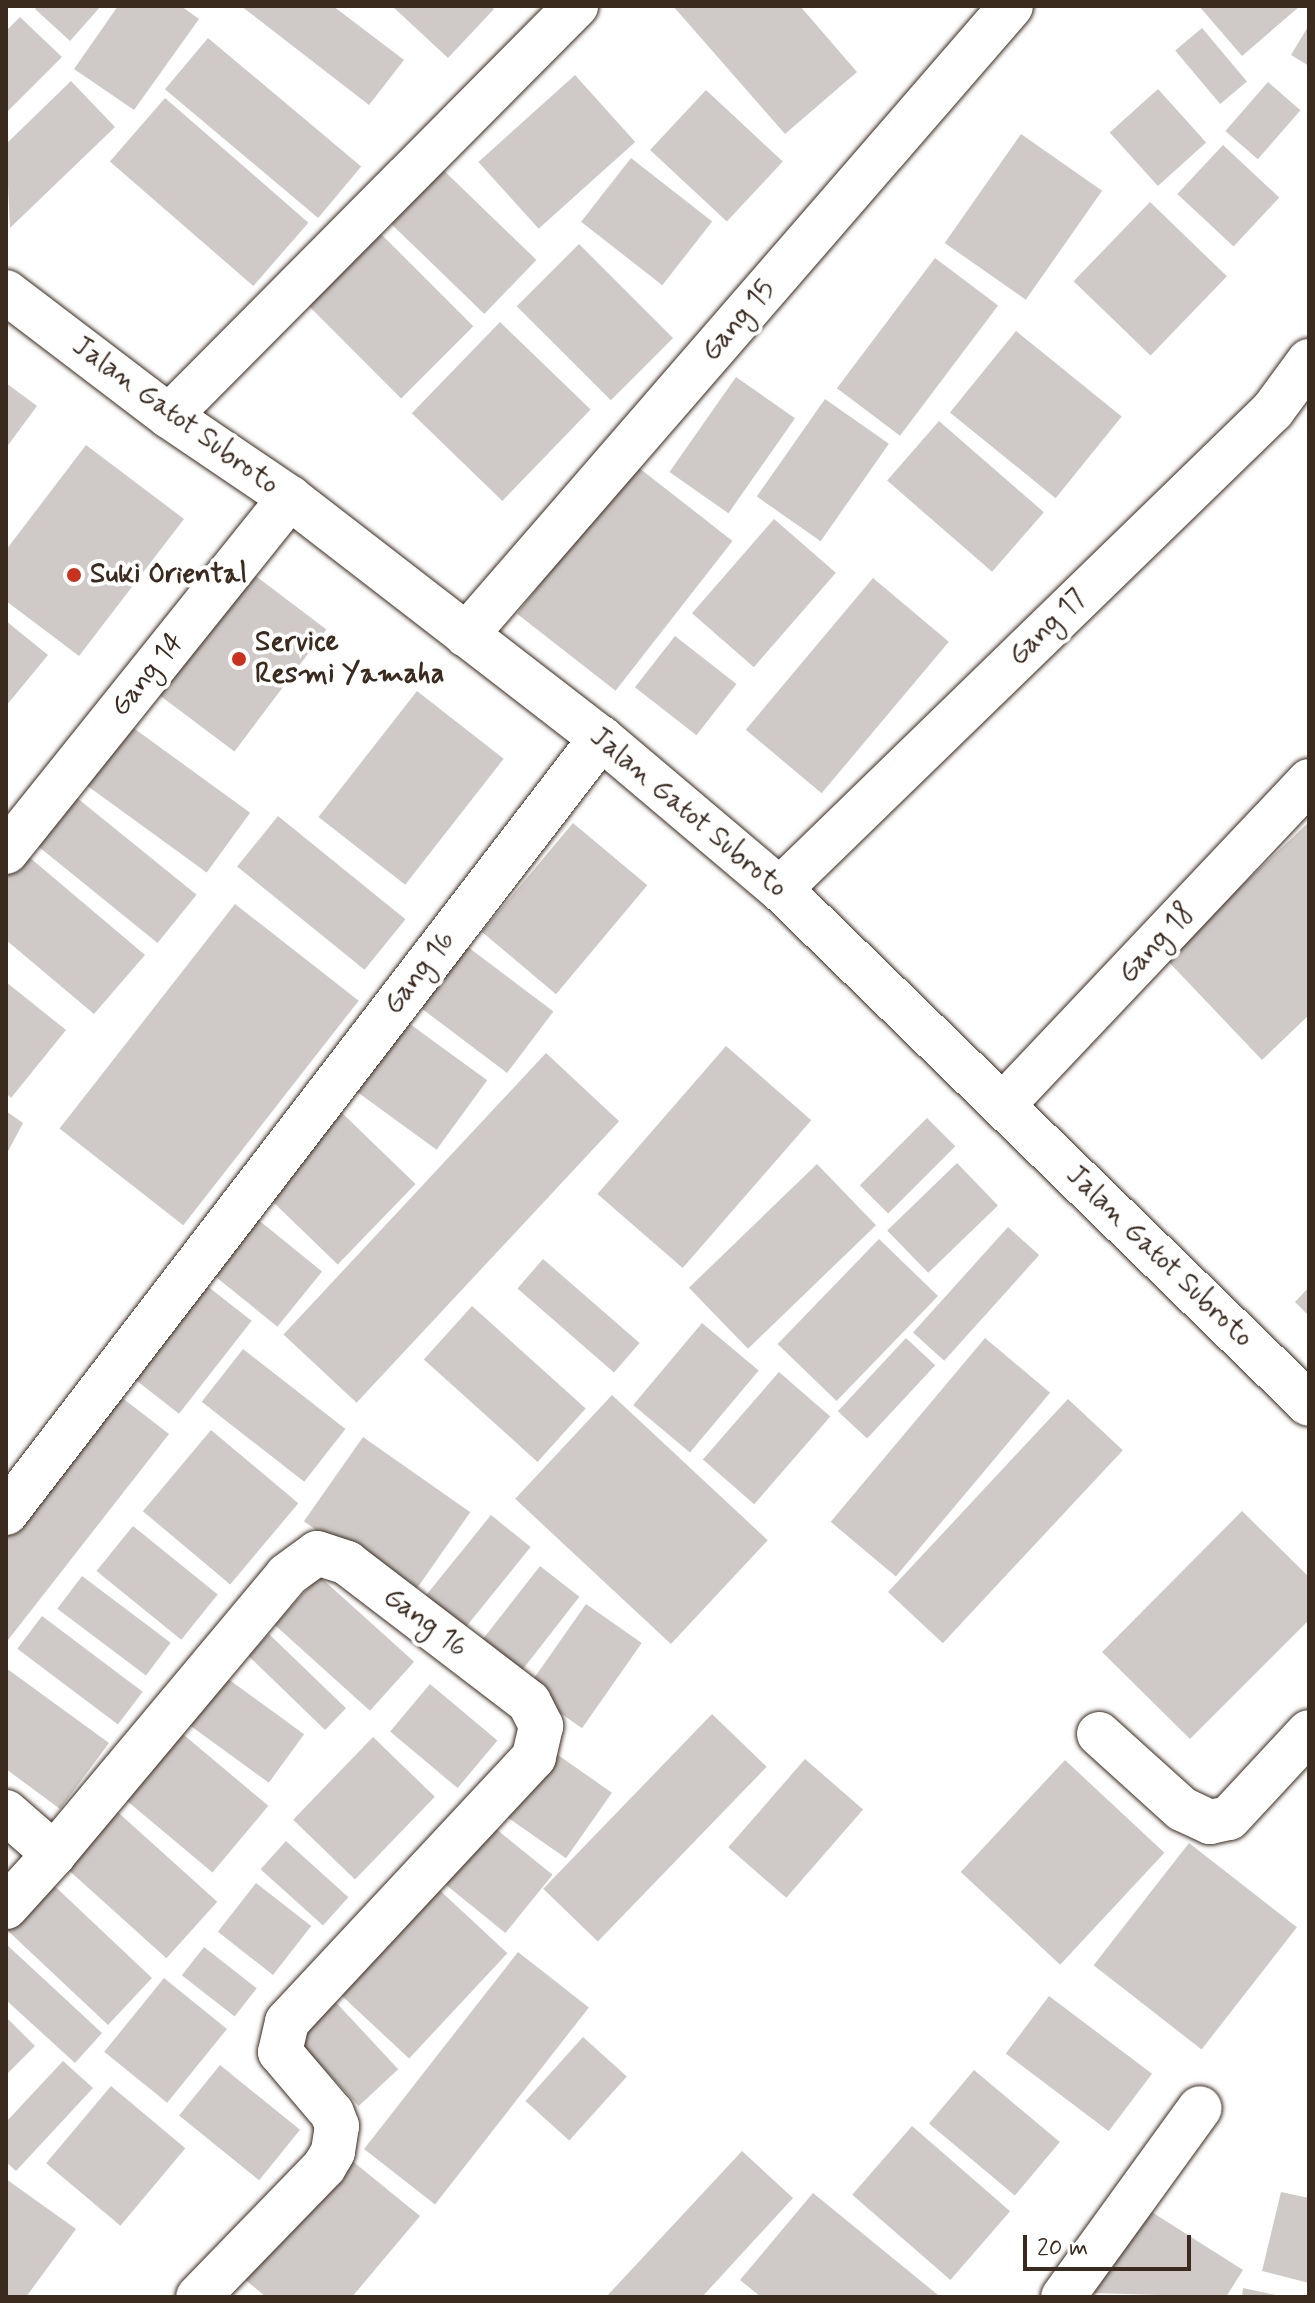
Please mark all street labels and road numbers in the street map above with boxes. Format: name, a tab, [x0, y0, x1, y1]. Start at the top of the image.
street label: Gang 15	[695, 274, 783, 368]
street label: Jalan Gatot Subroto	[66, 330, 284, 502]
street label: Gang 17	[1002, 583, 1094, 673]
street label: Gang 14	[104, 626, 192, 724]
street label: Jalan Gatot Subroto	[583, 721, 793, 905]
street label: Gang 18	[1112, 897, 1202, 991]
street label: Gang 16	[377, 925, 463, 1021]
street label: Jalan Gatot Subroto	[1059, 1160, 1259, 1354]
street label: Gang 16	[376, 1580, 474, 1666]

